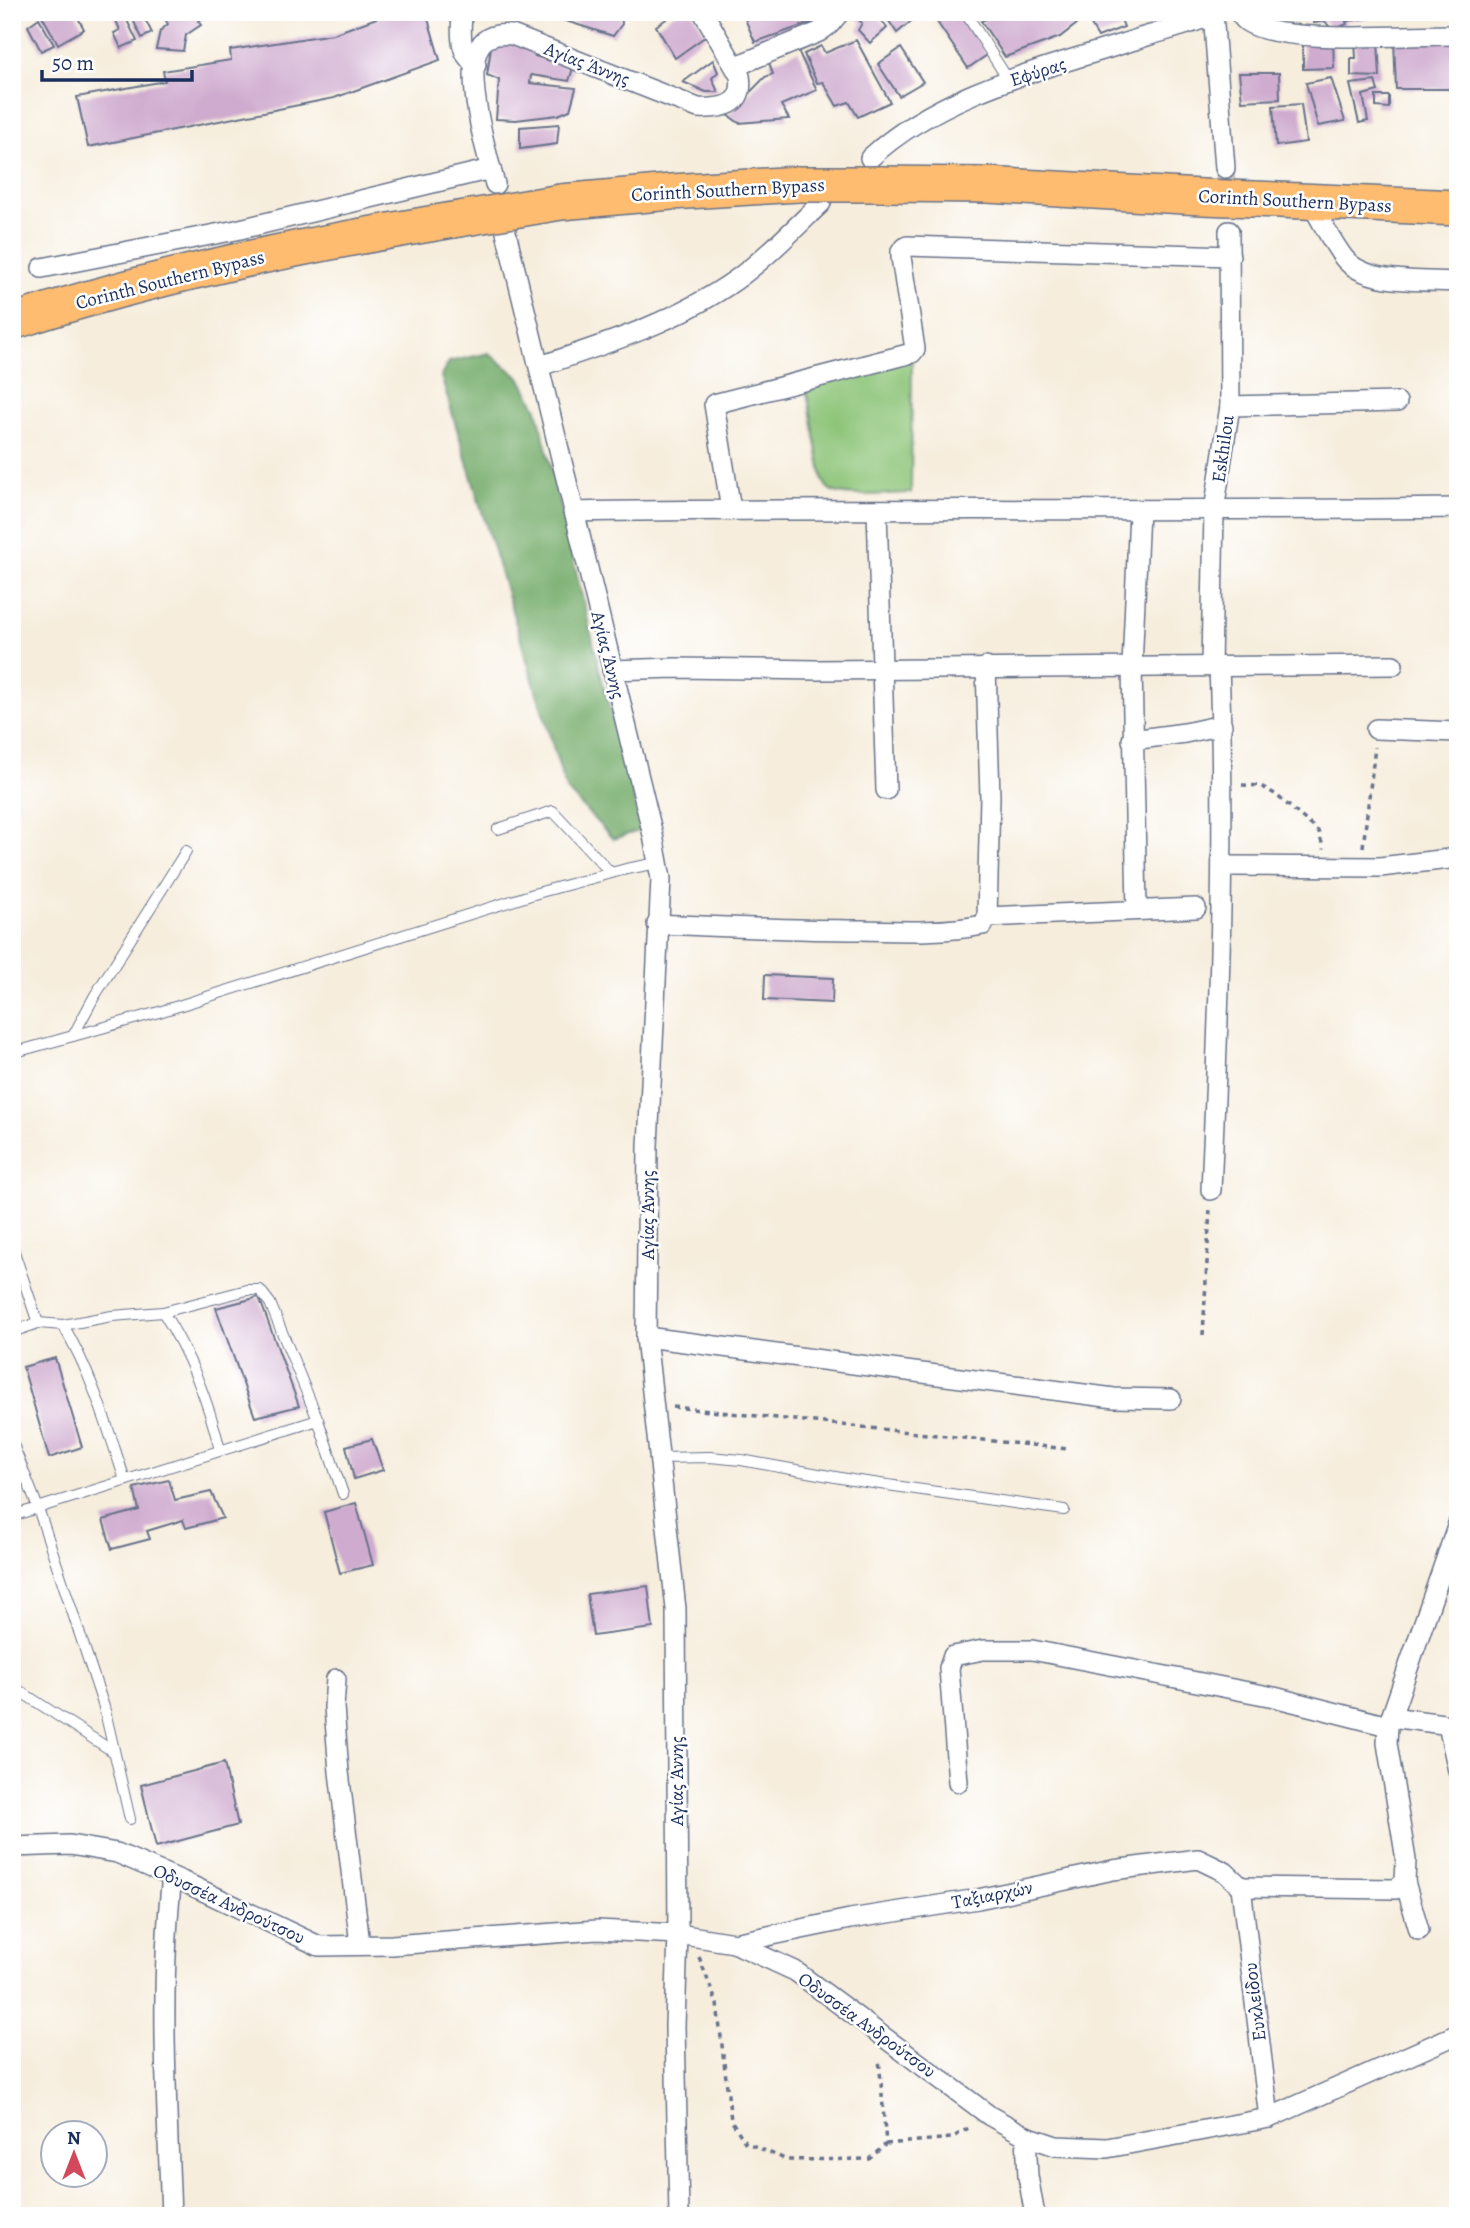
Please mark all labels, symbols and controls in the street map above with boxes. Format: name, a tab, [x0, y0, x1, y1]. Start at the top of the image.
street label: Αγίας Άννης	[540, 35, 634, 92]
scale bar	[42, 38, 192, 82]
text: 50 m	[52, 49, 94, 77]
street label: Εφύρας	[1007, 51, 1069, 93]
street label: Corinth Southern Bypass	[631, 172, 825, 208]
street label: Corinth Southern Bypass	[1198, 183, 1392, 219]
street label: Corinth Southern Bypass	[73, 244, 267, 316]
street label: Eskhilou	[1205, 413, 1241, 485]
street label: Αγίας Άννης	[584, 607, 631, 702]
street label: Αγίας Άννης	[635, 1170, 661, 1261]
street label: Αγίας Άννης	[664, 1736, 690, 1827]
street label: Οδυσσέα Ανδρούτσου	[149, 1857, 309, 1951]
street label: Ταξιαρχών	[949, 1874, 1035, 1916]
street label: Ευκλείδου	[1237, 1961, 1273, 2043]
street label: Οδυσσέα Ανδρούτσου	[793, 1966, 941, 2084]
north arrow	[38, 2120, 108, 2190]
text: N	[67, 2125, 81, 2151]

